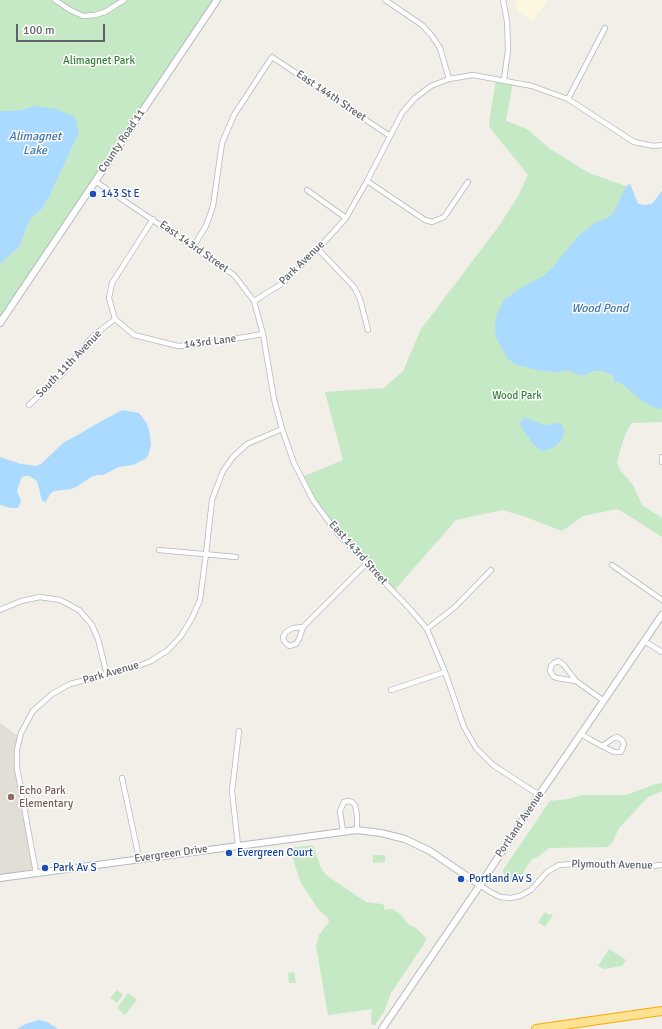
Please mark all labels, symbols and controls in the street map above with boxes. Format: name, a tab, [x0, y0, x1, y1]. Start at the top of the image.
scale bar	[18, 16, 107, 42]
text: 100 m	[23, 23, 55, 38]
park label: Alimagnet Park	[63, 54, 135, 68]
street label: East 144th Street	[294, 68, 368, 124]
street label: County Road 11	[96, 107, 148, 175]
water label: Alimagnet Lake	[9, 130, 61, 158]
place label: 143 St E	[101, 187, 140, 201]
marker: 143 St E	[88, 189, 98, 199]
street label: East 143rd Street	[157, 218, 231, 276]
street label: Park Avenue	[277, 238, 327, 288]
water label: Wood Pond	[572, 302, 628, 316]
street label: South 11th Avenue	[33, 328, 105, 400]
street label: 143rd Lane	[183, 332, 237, 352]
park label: Wood Park	[492, 389, 542, 403]
street label: East 143rd Street	[326, 518, 390, 588]
street label: Park Avenue	[81, 659, 141, 687]
place label: Echo Park Elementary	[19, 784, 73, 810]
street label: Portland Avenue	[493, 788, 547, 860]
marker: Echo Park Elementary	[6, 792, 16, 802]
street label: Evergreen Drive	[133, 842, 209, 866]
place label: Evergreen Court	[237, 846, 313, 860]
marker: Evergreen Court	[224, 848, 234, 858]
street label: Plymouth Avenue	[571, 858, 653, 872]
place label: Park Av S	[53, 861, 97, 875]
marker: Park Av S	[40, 863, 50, 873]
place label: Portland Av S	[469, 872, 532, 886]
marker: Portland Av S	[456, 874, 466, 884]

